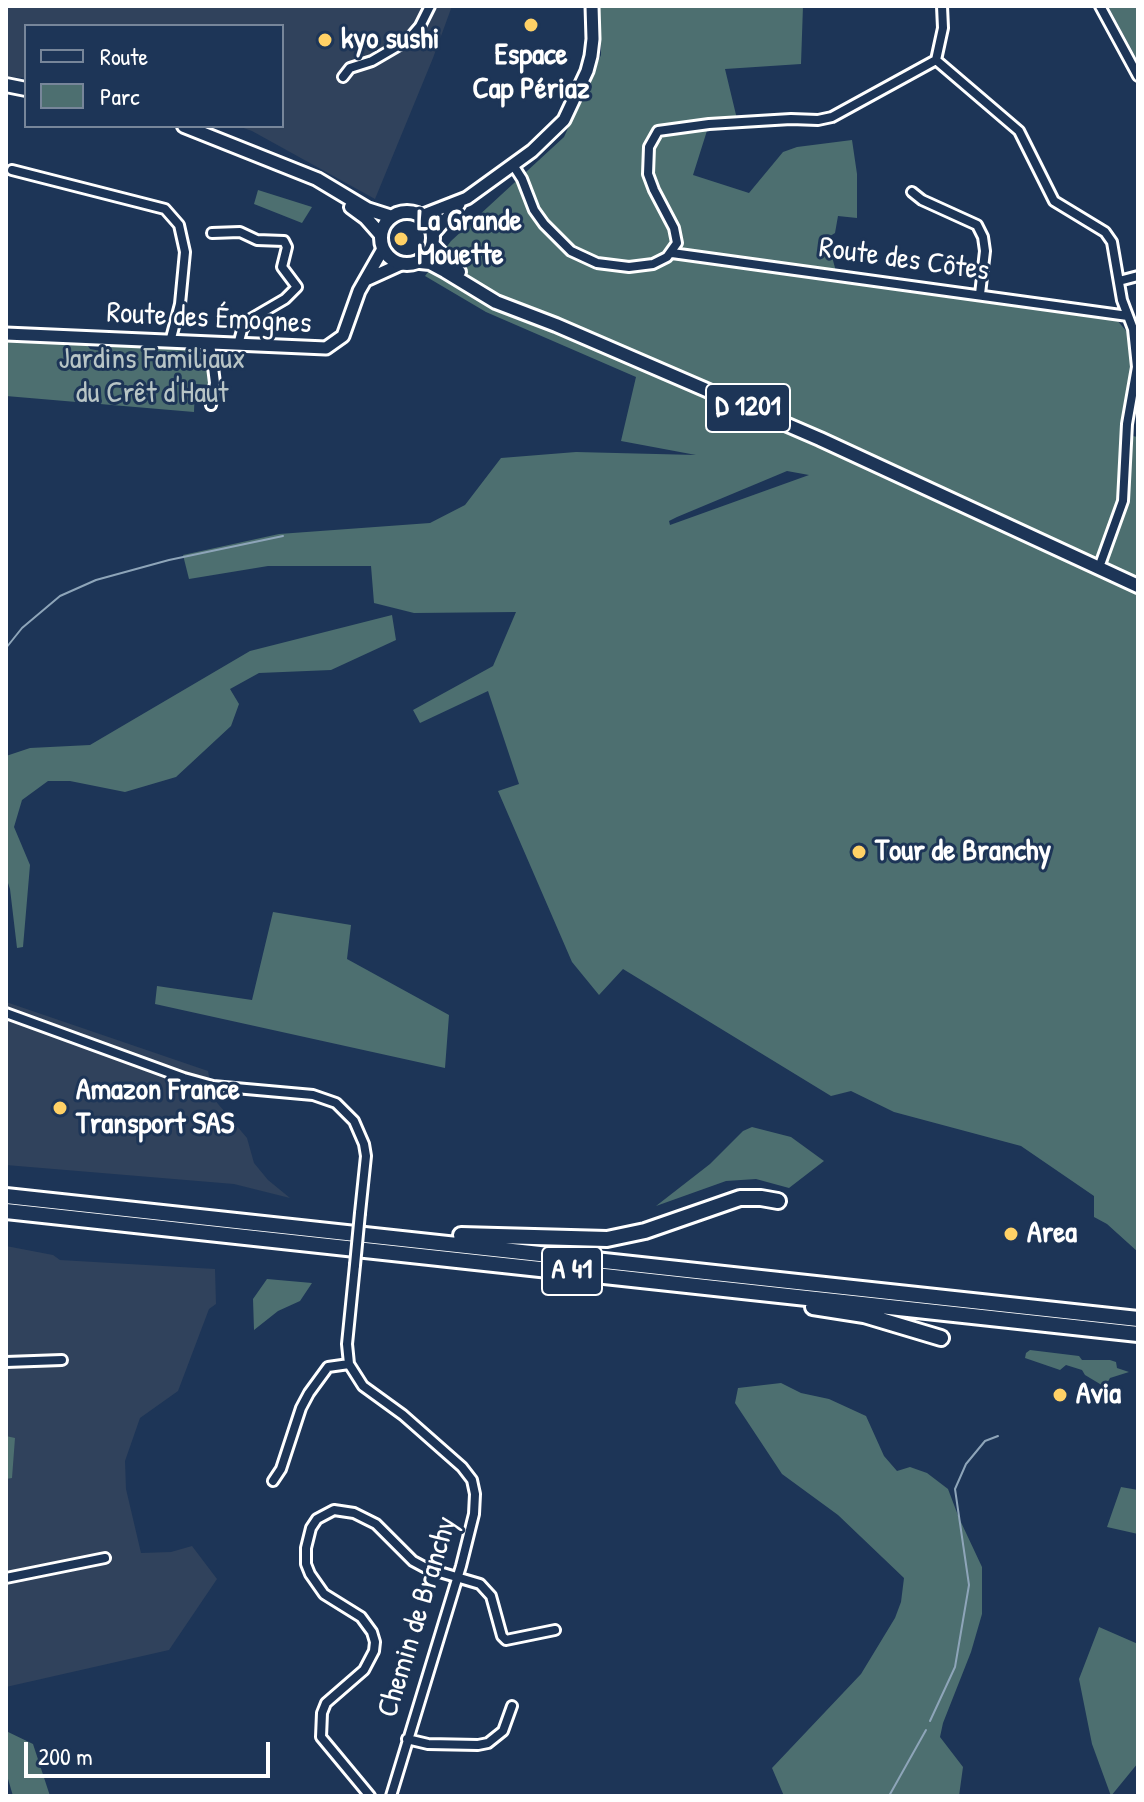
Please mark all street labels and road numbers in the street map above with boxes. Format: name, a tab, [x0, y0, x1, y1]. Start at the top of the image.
street label: Route des Côtes	[817, 230, 991, 290]
street label: Route des Émognes	[106, 296, 312, 342]
road number: D 1201	[706, 384, 790, 432]
road number: A 41	[542, 1247, 602, 1295]
street label: Chemin de Branchy	[370, 1512, 466, 1722]

